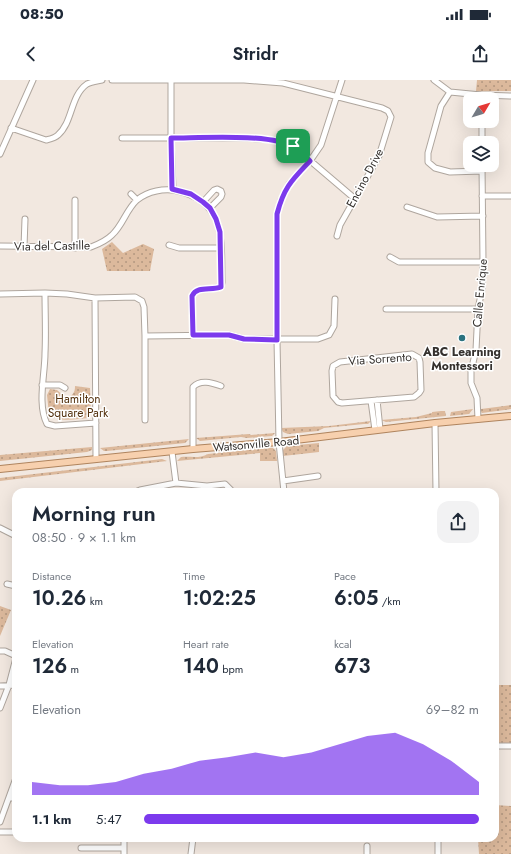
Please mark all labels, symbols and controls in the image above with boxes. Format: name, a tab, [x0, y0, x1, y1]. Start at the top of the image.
text: 08:50	[20, 3, 64, 25]
text: Stridr	[233, 41, 278, 67]
icon: back	[20, 43, 42, 65]
icon: share	[469, 43, 491, 65]
north arrow	[463, 92, 499, 128]
map controls	[463, 92, 499, 172]
pin	[276, 129, 310, 163]
icon: arrive	[282, 135, 304, 157]
button: layers	[463, 136, 499, 172]
street label: Encino Drive	[342, 145, 388, 211]
street label: Via del Castille	[14, 236, 90, 256]
street label: Calle Enrique	[468, 258, 492, 328]
marker: ABC Learning Montessori	[457, 333, 467, 343]
place label: ABC Learning Montessori	[422, 343, 501, 375]
street label: Via Sorrento	[348, 348, 413, 370]
park label: Hamilton Square Park	[48, 390, 109, 422]
street label: Watsonville Road	[212, 431, 300, 457]
text: Morning run	[32, 497, 156, 529]
button: share	[437, 501, 479, 543]
text: 08:50 · 9 × 1.1 km	[32, 528, 136, 547]
text: Distance	[32, 568, 71, 584]
text: Time	[183, 568, 205, 584]
text: Pace	[334, 568, 356, 584]
text: 10.26	[32, 584, 86, 613]
text: 1:02:25	[183, 584, 256, 613]
text: 6:05	[334, 584, 378, 613]
text: km	[86, 593, 103, 609]
text: /km	[378, 593, 401, 609]
text: Elevation	[32, 636, 74, 652]
text: Heart rate	[183, 636, 229, 652]
text: kcal	[334, 636, 352, 652]
text: 126	[32, 652, 67, 681]
text: 140	[183, 652, 219, 681]
text: 673	[334, 652, 370, 681]
text: m	[67, 661, 79, 677]
text: bpm	[219, 661, 243, 677]
text: Elevation	[32, 700, 81, 719]
text: 69–82 m	[426, 700, 479, 719]
text: 1.1 km	[32, 810, 71, 829]
text: 5:47	[96, 810, 122, 829]

